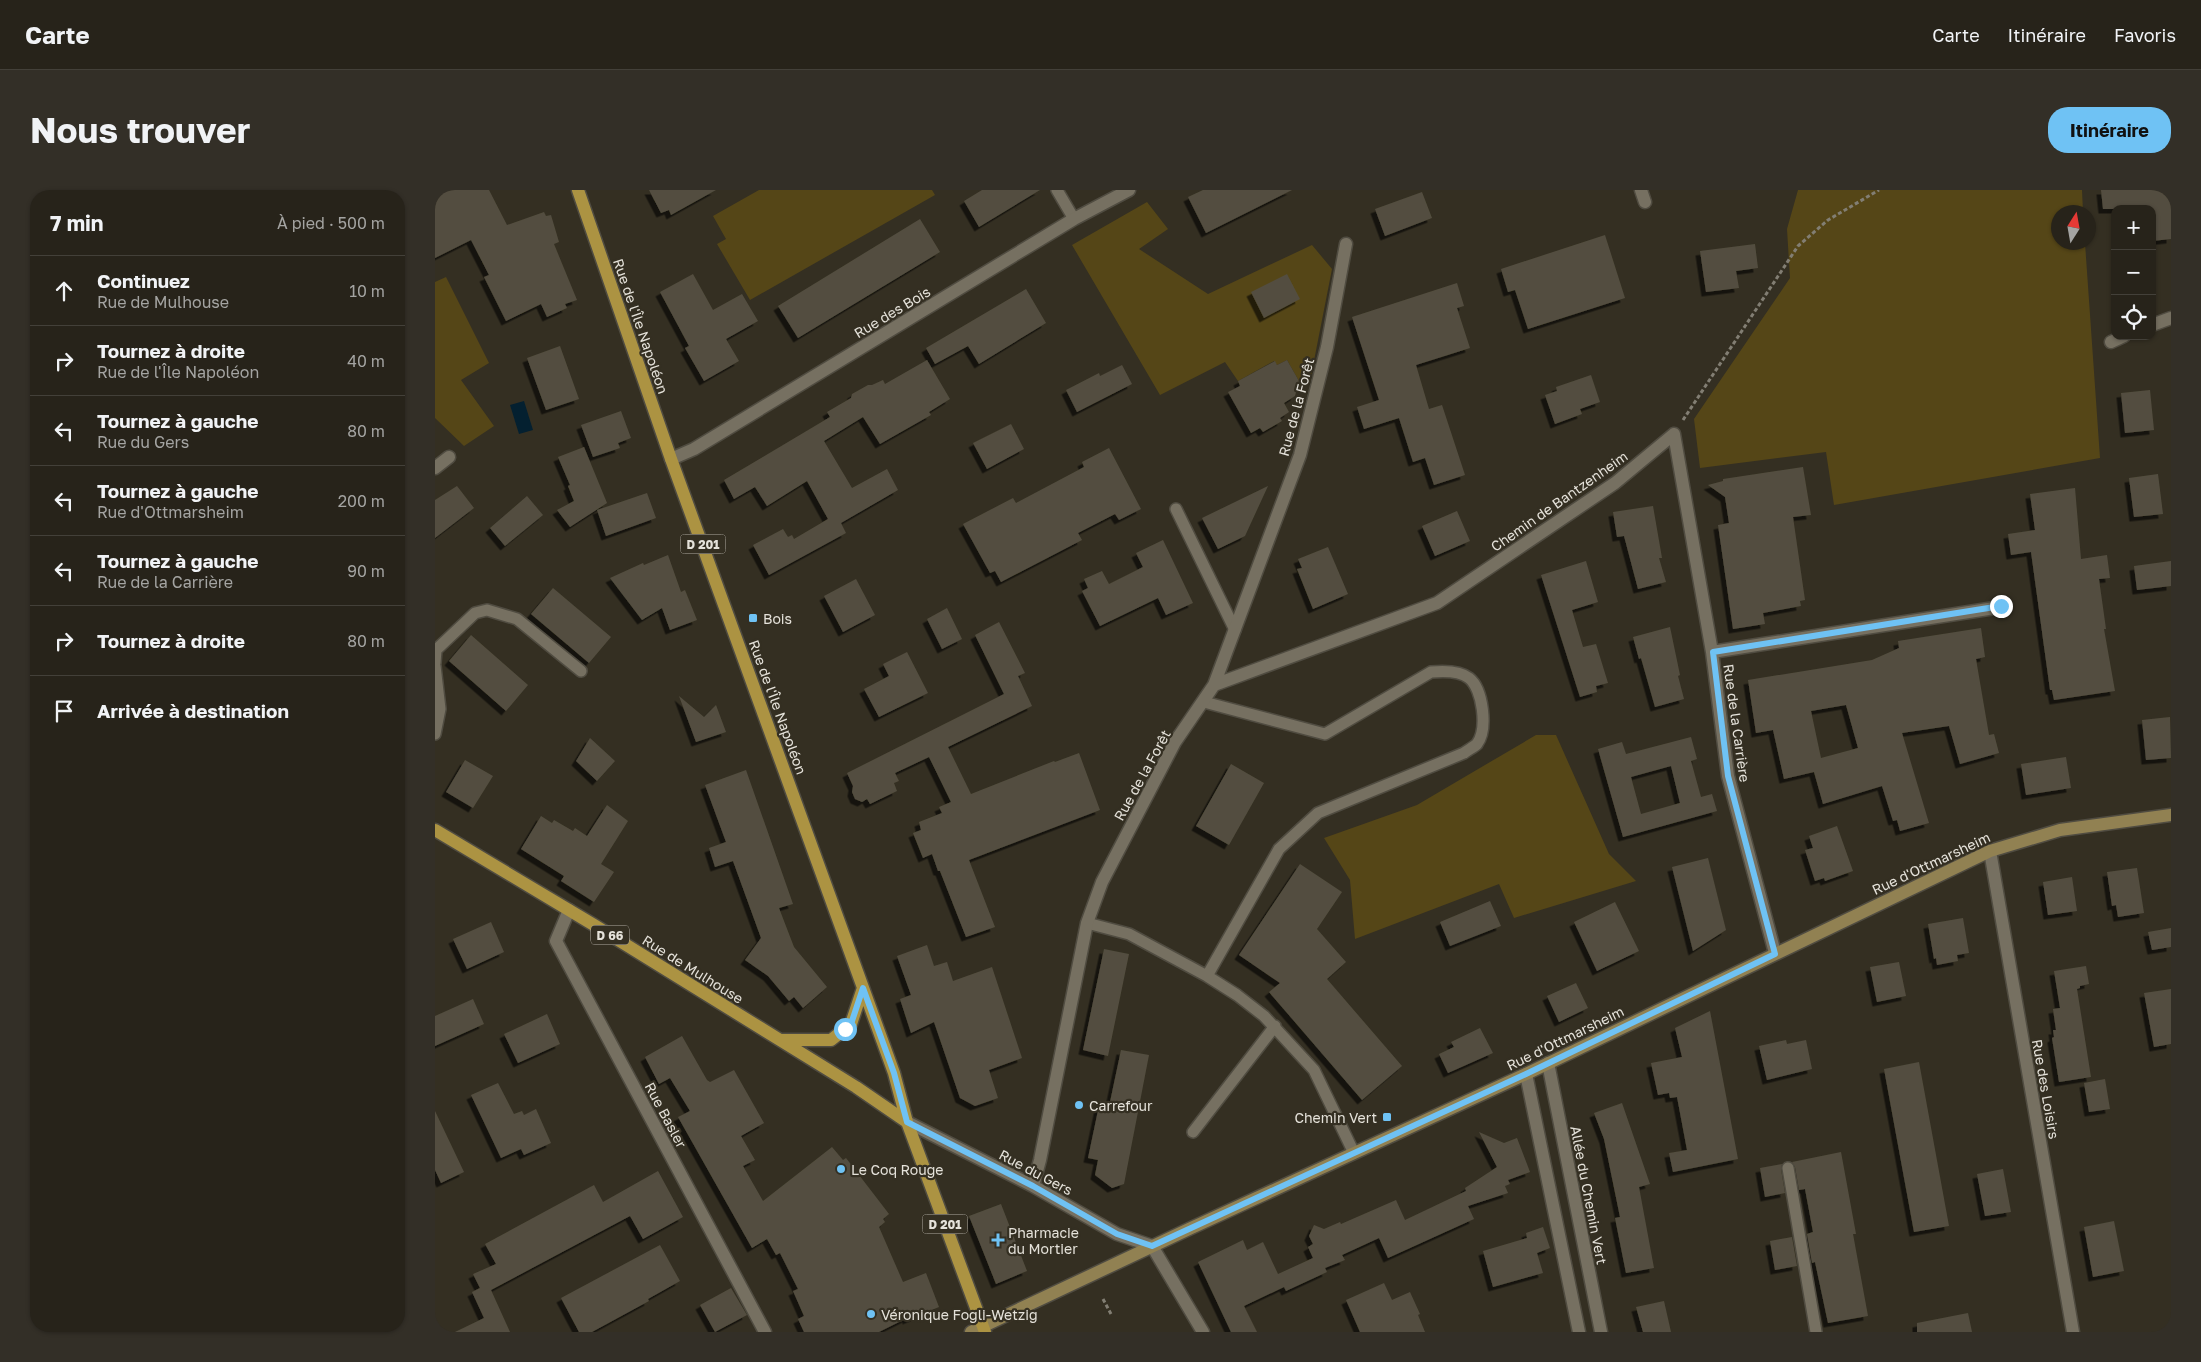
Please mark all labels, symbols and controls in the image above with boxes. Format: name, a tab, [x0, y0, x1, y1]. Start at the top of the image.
text: Carte	[25, 20, 90, 49]
text: Carte	[1932, 24, 1980, 46]
text: Itinéraire	[2008, 24, 2086, 46]
text: Favoris	[2114, 24, 2176, 46]
button: Itinéraire	[2048, 107, 2171, 153]
text: Nous trouver	[30, 109, 250, 151]
north arrow	[2051, 205, 2096, 250]
map controls	[2111, 205, 2156, 340]
button: +	[2111, 205, 2156, 250]
text: 7 min	[50, 210, 104, 236]
text: À pied · 500 m	[277, 213, 385, 233]
button: −	[2111, 250, 2156, 295]
street label: Rue de l'Île Napoléon	[610, 256, 672, 396]
text: Continuez	[97, 269, 190, 292]
icon: ahead	[50, 277, 78, 305]
text: 10 m	[349, 281, 385, 301]
street label: Rue des Bois	[851, 283, 933, 341]
text: Rue de Mulhouse	[97, 292, 229, 312]
button: locate	[2111, 295, 2156, 340]
text: Tournez à droite	[97, 339, 245, 362]
icon: right	[50, 347, 78, 375]
text: 40 m	[347, 351, 385, 371]
street label: Rue de la Forêt	[1275, 356, 1317, 458]
text: Rue de l'Île Napoléon	[97, 362, 259, 382]
text: Tournez à gauche	[97, 409, 258, 432]
icon: left	[50, 417, 78, 445]
text: 80 m	[347, 421, 385, 441]
text: Rue du Gers	[97, 432, 189, 452]
street label: Chemin de Bantzenheim	[1487, 447, 1631, 555]
text: Tournez à gauche	[97, 479, 258, 502]
icon: left	[50, 487, 78, 515]
text: 200 m	[338, 491, 385, 511]
text: Rue d'Ottmarsheim	[97, 502, 244, 522]
road number: D 201	[681, 534, 725, 554]
text: Tournez à gauche	[97, 549, 258, 572]
icon: left	[50, 557, 78, 585]
text: 90 m	[347, 561, 385, 581]
text: Rue de la Carrière	[97, 572, 233, 592]
route end	[1990, 595, 2013, 618]
place label: Bois	[763, 610, 792, 627]
marker: Bois	[747, 612, 759, 624]
icon: right	[50, 627, 78, 655]
text: Tournez à droite	[97, 629, 245, 652]
text: 80 m	[347, 631, 385, 651]
street label: Rue de l'Île Napoléon	[746, 637, 810, 777]
street label: Rue de la Carrière	[1720, 663, 1754, 783]
icon: arrive	[50, 697, 78, 725]
text: Arrivée à destination	[97, 699, 289, 722]
street label: Rue de la Forêt	[1110, 727, 1174, 823]
street label: Rue d'Ottmarsheim	[1869, 828, 1993, 898]
road number: D 66	[591, 926, 629, 944]
street label: Rue de Mulhouse	[639, 931, 747, 1007]
street label: Rue d'Ottmarsheim	[1504, 1002, 1626, 1074]
route start	[834, 1018, 857, 1041]
street label: Rue des Loisirs	[2029, 1038, 2063, 1140]
street label: Rue Basler	[642, 1079, 691, 1151]
place label: Carrefour	[1089, 1097, 1153, 1114]
marker: Carrefour	[1073, 1099, 1085, 1111]
place label: Chemin Vert	[1294, 1109, 1377, 1126]
marker: Chemin Vert	[1381, 1111, 1393, 1123]
street label: Allée du Chemin Vert	[1567, 1124, 1611, 1266]
street label: Rue du Gers	[996, 1146, 1076, 1198]
place label: Le Coq Rouge	[851, 1161, 943, 1178]
marker: Le Coq Rouge	[835, 1163, 847, 1175]
road number: D 201	[923, 1214, 967, 1234]
place label: Pharmacie du Mortier	[1008, 1224, 1079, 1257]
marker: Pharmacie du Mortier	[992, 1234, 1004, 1246]
place label: Véronique Fogli-Wetzig	[881, 1306, 1038, 1323]
marker: Véronique Fogli-Wetzig	[865, 1308, 877, 1320]

